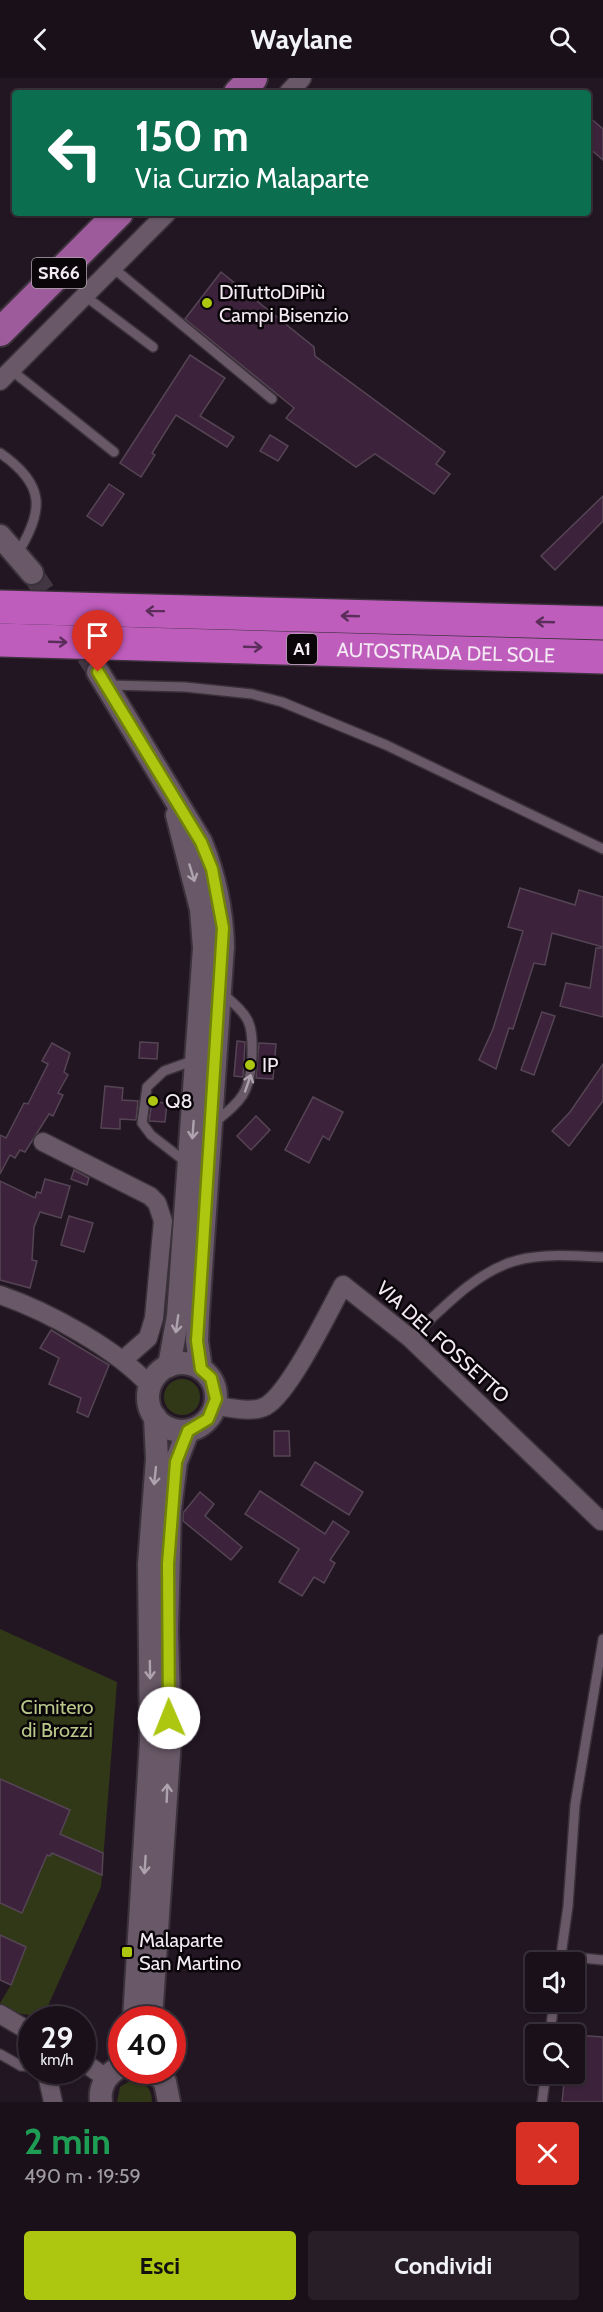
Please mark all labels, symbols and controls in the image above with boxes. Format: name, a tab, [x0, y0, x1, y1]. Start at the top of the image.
icon: back	[24, 23, 57, 56]
text: Waylane	[251, 23, 352, 56]
icon: search	[546, 23, 579, 56]
text: 150 m	[135, 110, 249, 162]
icon: left	[36, 114, 114, 192]
text: Via Curzio Malaparte	[135, 162, 369, 195]
road number: SR66	[32, 258, 86, 288]
place label: DiTuttoDiPiù Campi Bisenzio	[219, 280, 349, 327]
marker: DiTuttoDiPiù Campi Bisenzio	[200, 296, 214, 310]
one-way arrow	[145, 605, 165, 617]
pin	[72, 610, 123, 672]
one-way arrow	[340, 611, 360, 622]
one-way arrow	[535, 616, 555, 627]
icon: arrive	[81, 619, 114, 652]
road number: A1	[287, 634, 317, 664]
one-way arrow	[48, 636, 68, 648]
street label: AUTOSTRADA DEL SOLE	[336, 637, 555, 668]
one-way arrow	[243, 642, 263, 653]
one-way arrow	[187, 863, 198, 882]
place label: IP	[262, 1053, 279, 1077]
marker: IP	[243, 1058, 257, 1072]
one-way arrow	[243, 1074, 254, 1092]
place label: Q8	[165, 1089, 193, 1113]
marker: Q8	[146, 1094, 160, 1108]
one-way arrow	[187, 1119, 198, 1139]
street label: VIA DEL FOSSETTO	[372, 1276, 514, 1408]
one-way arrow	[171, 1314, 182, 1333]
one-way arrow	[149, 1465, 160, 1485]
one-way arrow	[144, 1660, 155, 1680]
position arrow	[137, 1686, 201, 1750]
park label: Cimitero di Brozzi	[21, 1695, 93, 1742]
one-way arrow	[162, 1784, 173, 1804]
one-way arrow	[139, 1855, 150, 1875]
place label: Malaparte San Martino	[139, 1928, 241, 1975]
marker: Malaparte San Martino	[120, 1945, 134, 1959]
map controls	[525, 1952, 585, 2084]
button: sound	[525, 1952, 585, 2012]
speed limit sign: 40	[108, 2006, 186, 2084]
text: 29	[41, 2019, 73, 2056]
button: search	[525, 2024, 585, 2084]
text: km/h	[41, 2051, 73, 2069]
text: 2 min	[24, 2119, 111, 2163]
button: close	[516, 2122, 579, 2185]
text: 490 m · 19:59	[24, 2164, 141, 2188]
button: Esci	[24, 2231, 296, 2300]
button: Condividi	[308, 2231, 579, 2300]

